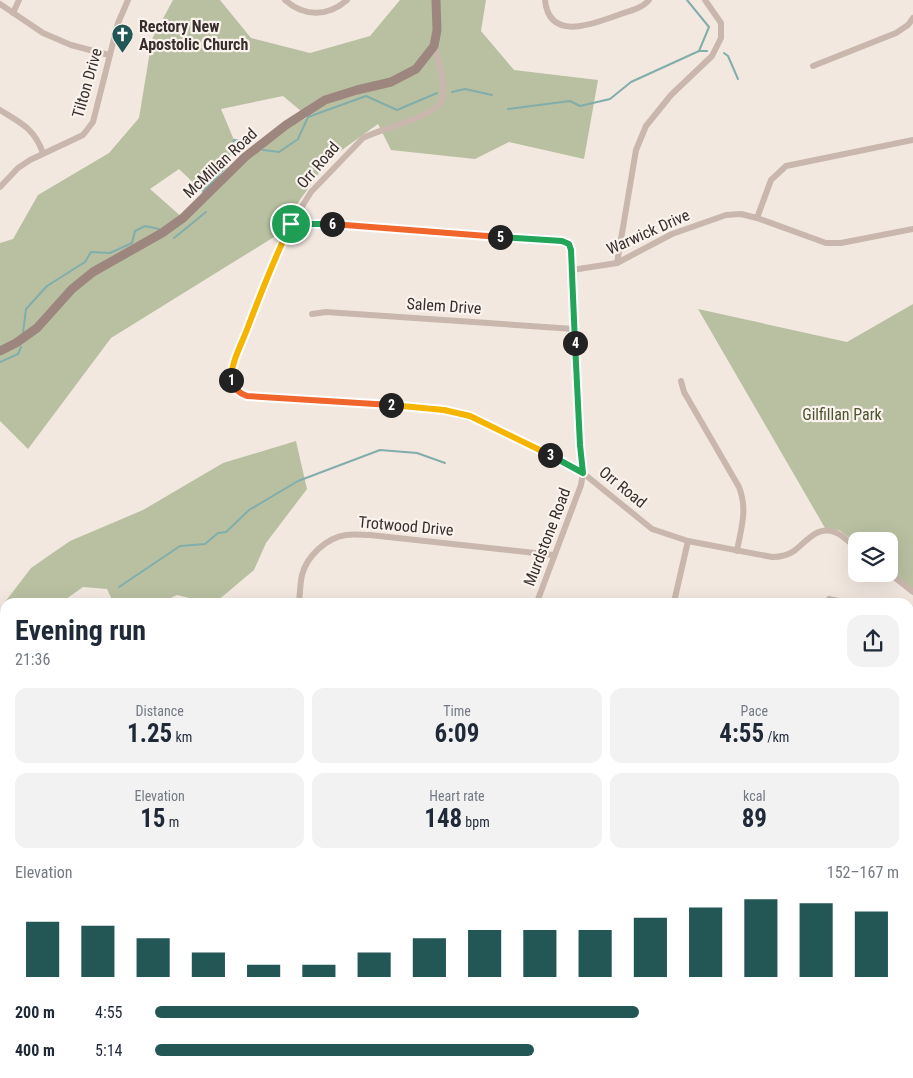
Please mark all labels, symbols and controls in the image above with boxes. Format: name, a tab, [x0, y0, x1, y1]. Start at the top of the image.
place label: Rectory New Apostolic Church	[139, 17, 248, 54]
church icon: Rectory New Apostolic Church	[111, 23, 135, 54]
street label: Tilton Drive	[68, 46, 106, 120]
street label: McMillan Road	[179, 124, 261, 202]
street label: Orr Road	[293, 138, 343, 192]
pin	[270, 203, 312, 245]
street label: Warwick Drive	[604, 205, 692, 259]
icon: arrive	[277, 210, 305, 238]
pin: 6	[320, 212, 344, 236]
text: 6	[329, 216, 336, 232]
pin: 5	[488, 224, 512, 250]
text: 5	[497, 229, 504, 245]
street label: Salem Drive	[406, 294, 482, 318]
pin: 4	[562, 330, 588, 356]
text: 4	[572, 335, 579, 351]
pin: 1	[218, 368, 244, 392]
text: 1	[228, 372, 235, 388]
pin: 2	[378, 392, 404, 418]
text: 2	[388, 397, 395, 413]
park label: Gilfillan Park	[802, 405, 883, 424]
pin: 3	[538, 442, 562, 468]
text: 3	[547, 447, 554, 463]
street label: Orr Road	[596, 462, 650, 512]
street label: Murdstone Road	[520, 485, 574, 589]
street label: Trotwood Drive	[358, 512, 454, 540]
map controls	[848, 532, 898, 582]
button: layers	[848, 532, 898, 582]
text: Evening run	[15, 614, 146, 647]
button: share	[847, 615, 899, 667]
text: 21:36	[15, 650, 50, 669]
text: Distance	[136, 703, 184, 719]
text: Time	[443, 703, 471, 719]
text: Pace	[741, 703, 768, 719]
text: 1.25	[127, 719, 172, 748]
text: 6:09	[435, 719, 479, 748]
text: 4:55	[719, 719, 764, 748]
text: km	[172, 729, 192, 745]
text: /km	[764, 729, 789, 745]
text: Elevation	[134, 788, 185, 804]
text: Heart rate	[429, 788, 485, 804]
text: kcal	[743, 788, 766, 804]
text: 15	[140, 804, 165, 833]
text: 148	[424, 804, 462, 833]
text: 89	[742, 804, 767, 833]
text: m	[165, 814, 179, 830]
text: bpm	[462, 814, 490, 830]
text: Elevation	[15, 863, 73, 882]
text: 152–167 m	[827, 863, 899, 882]
text: 200 m	[15, 1003, 55, 1022]
text: 4:55	[95, 1003, 122, 1022]
text: 400 m	[15, 1041, 55, 1060]
text: 5:14	[95, 1041, 122, 1060]

